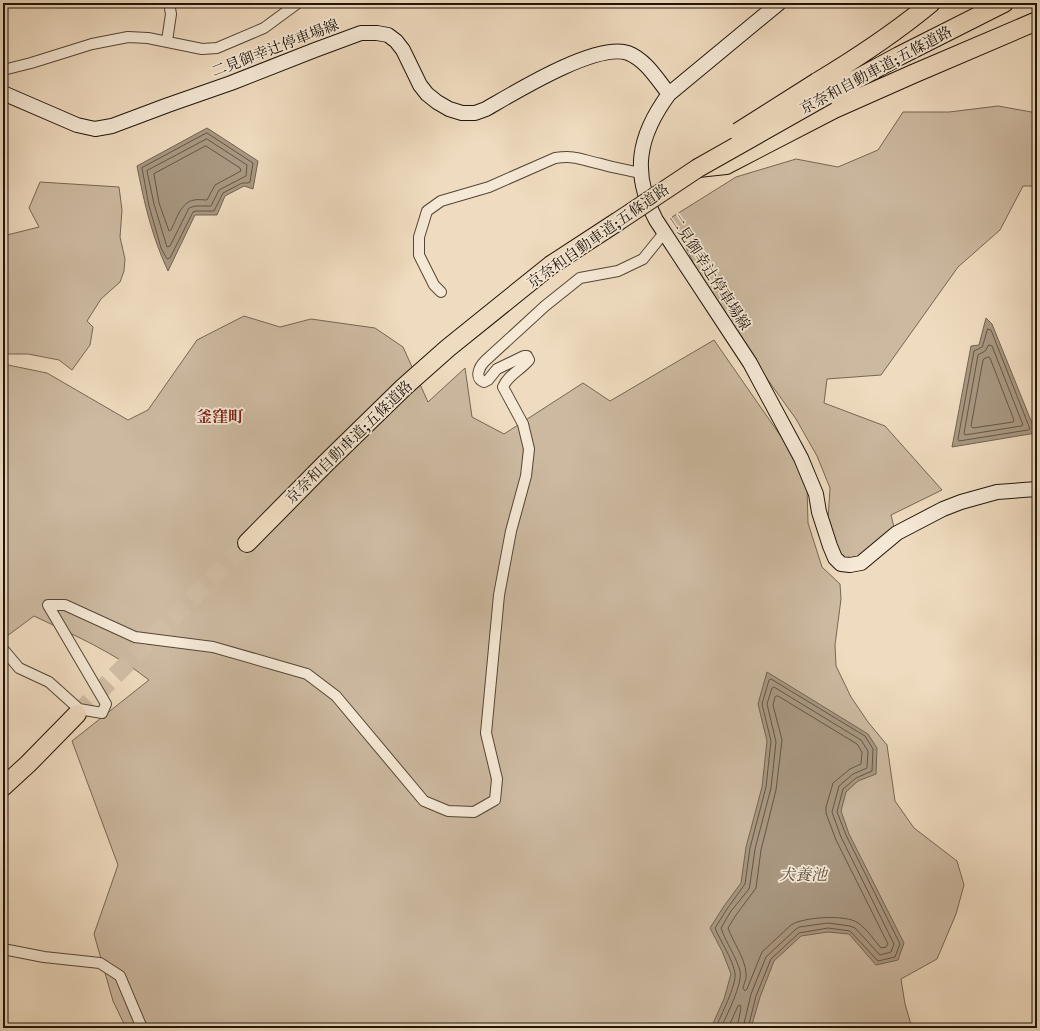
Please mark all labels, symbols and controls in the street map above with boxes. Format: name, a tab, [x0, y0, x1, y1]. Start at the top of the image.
street label: 二見御幸辻停車場線	[209, 15, 342, 82]
street label: 京奈和自動車道;五條道路	[797, 22, 955, 119]
street label: 京奈和自動車道;五條道路	[523, 180, 673, 293]
street label: 二見御幸辻停車場線	[665, 210, 754, 334]
street label: 京奈和自動車道;五條道路	[282, 377, 417, 508]
district label: 釜窪町	[196, 407, 244, 427]
water label: 犬養池	[779, 865, 829, 885]

